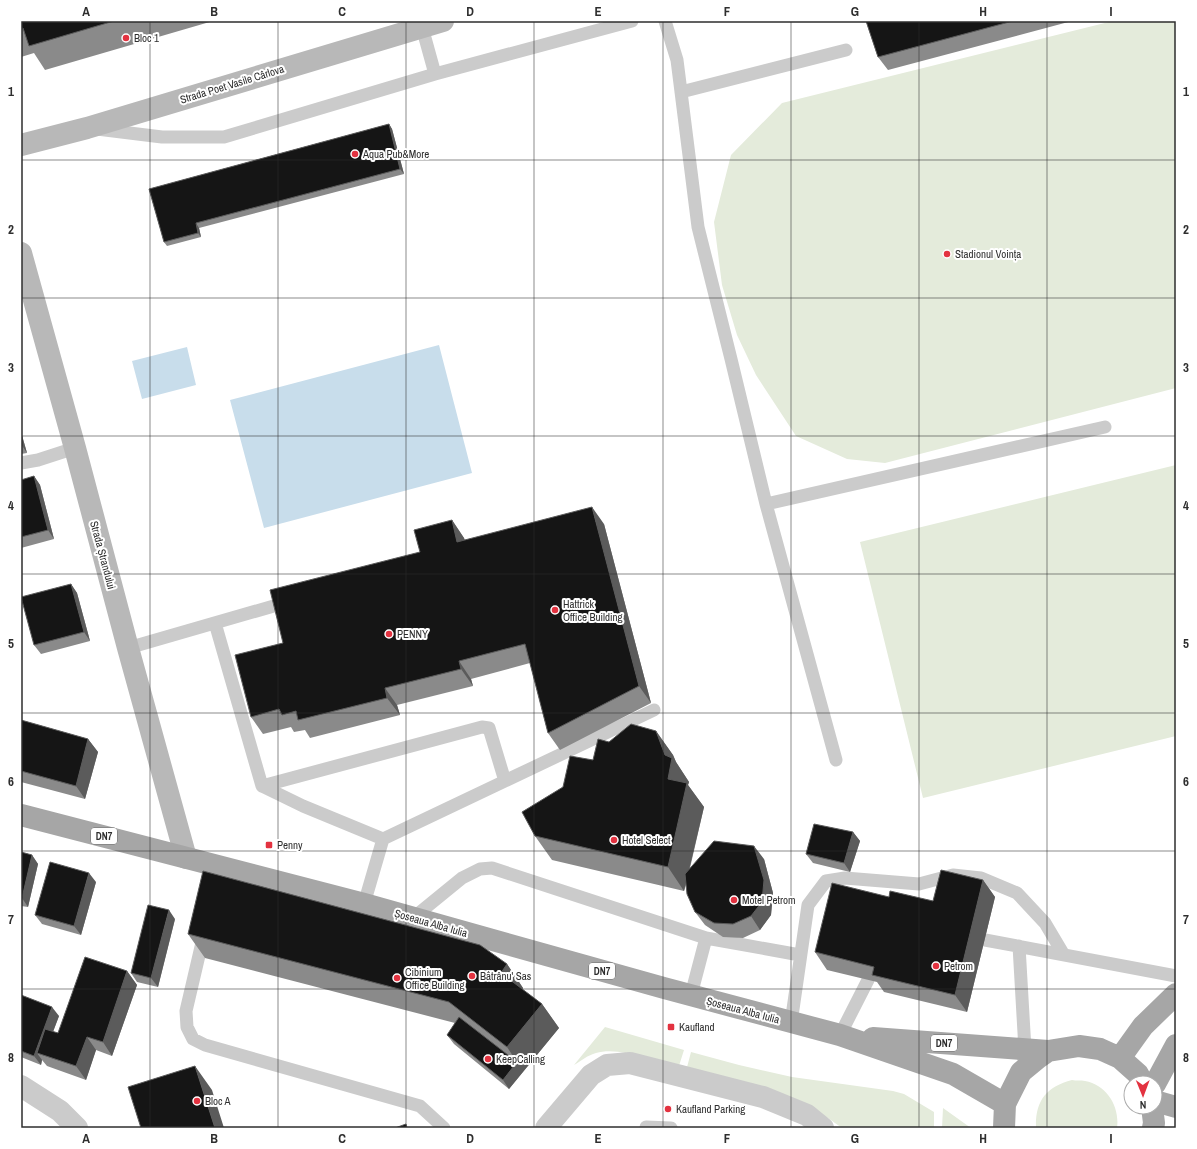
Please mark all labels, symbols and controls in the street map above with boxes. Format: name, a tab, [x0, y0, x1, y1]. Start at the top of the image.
text: A	[82, 3, 90, 20]
text: B	[210, 3, 218, 20]
text: C	[338, 3, 346, 20]
text: D	[466, 3, 474, 20]
text: E	[594, 3, 602, 20]
text: F	[724, 3, 731, 20]
text: G	[851, 3, 859, 20]
text: H	[979, 3, 987, 20]
text: I	[1110, 3, 1113, 20]
place label: Bloc 1	[134, 31, 159, 45]
marker: Bloc 1	[121, 33, 131, 43]
street label: Strada Poet Vasile Cârlova	[178, 61, 286, 107]
text: 1	[8, 83, 14, 100]
text: 1	[1183, 83, 1189, 100]
place label: Aqua Pub&More	[362, 147, 429, 161]
marker: Aqua Pub&More	[350, 149, 360, 159]
text: 2	[8, 221, 14, 238]
text: 2	[1183, 221, 1189, 238]
place label: Stadionul Voința	[955, 247, 1021, 261]
marker: Stadionul Voința	[942, 249, 952, 259]
text: 3	[8, 359, 14, 376]
text: 3	[1183, 359, 1189, 376]
text: 4	[8, 497, 14, 514]
text: 4	[1183, 497, 1189, 514]
street label: Strada Ștrandului	[87, 519, 119, 591]
place label: Hattrick Office Building	[563, 597, 623, 624]
marker: Hattrick Office Building	[550, 605, 560, 615]
place label: PENNY	[397, 627, 428, 641]
marker: PENNY	[384, 629, 394, 639]
text: 5	[8, 635, 14, 652]
text: 5	[1183, 635, 1189, 652]
text: 6	[8, 773, 14, 790]
text: 6	[1183, 773, 1189, 790]
road number: DN7	[91, 828, 117, 844]
place label: Hotel Select	[622, 833, 671, 847]
marker: Hotel Select	[609, 835, 619, 845]
place label: Penny	[277, 838, 303, 852]
marker: Penny	[264, 840, 274, 850]
place label: Motel Petrom	[742, 893, 796, 907]
marker: Motel Petrom	[729, 895, 739, 905]
street label: Șoseaua Alba Iulia	[393, 906, 469, 940]
text: 7	[8, 911, 14, 928]
text: 7	[1183, 911, 1189, 928]
place label: Petrom	[944, 959, 973, 973]
marker: Petrom	[931, 961, 941, 971]
road number: DN7	[589, 963, 615, 979]
place label: Cibinium Office Building	[405, 965, 465, 992]
place label: Bătrânu' Sas	[480, 969, 532, 983]
marker: Bătrânu' Sas	[467, 971, 477, 981]
marker: Cibinium Office Building	[392, 973, 402, 983]
street label: Șoseaua Alba Iulia	[705, 994, 781, 1026]
place label: Kaufland	[679, 1020, 715, 1034]
marker: Kaufland	[666, 1022, 676, 1032]
road number: DN7	[931, 1035, 957, 1051]
text: 8	[8, 1049, 14, 1066]
text: 8	[1183, 1049, 1189, 1066]
place label: KeepCalling	[496, 1052, 545, 1066]
marker: KeepCalling	[483, 1054, 493, 1064]
north arrow	[1123, 1075, 1163, 1115]
place label: Bloc A	[205, 1094, 232, 1108]
marker: Bloc A	[192, 1096, 202, 1106]
text: N	[1140, 1098, 1147, 1112]
place label: Kaufland Parking	[676, 1102, 745, 1116]
marker: Kaufland Parking	[663, 1104, 673, 1114]
text: A	[82, 1130, 90, 1147]
text: B	[210, 1130, 218, 1147]
text: C	[338, 1130, 346, 1147]
text: D	[466, 1130, 474, 1147]
text: E	[594, 1130, 602, 1147]
text: F	[724, 1130, 731, 1147]
text: G	[851, 1130, 859, 1147]
text: H	[979, 1130, 987, 1147]
text: I	[1110, 1130, 1113, 1147]

